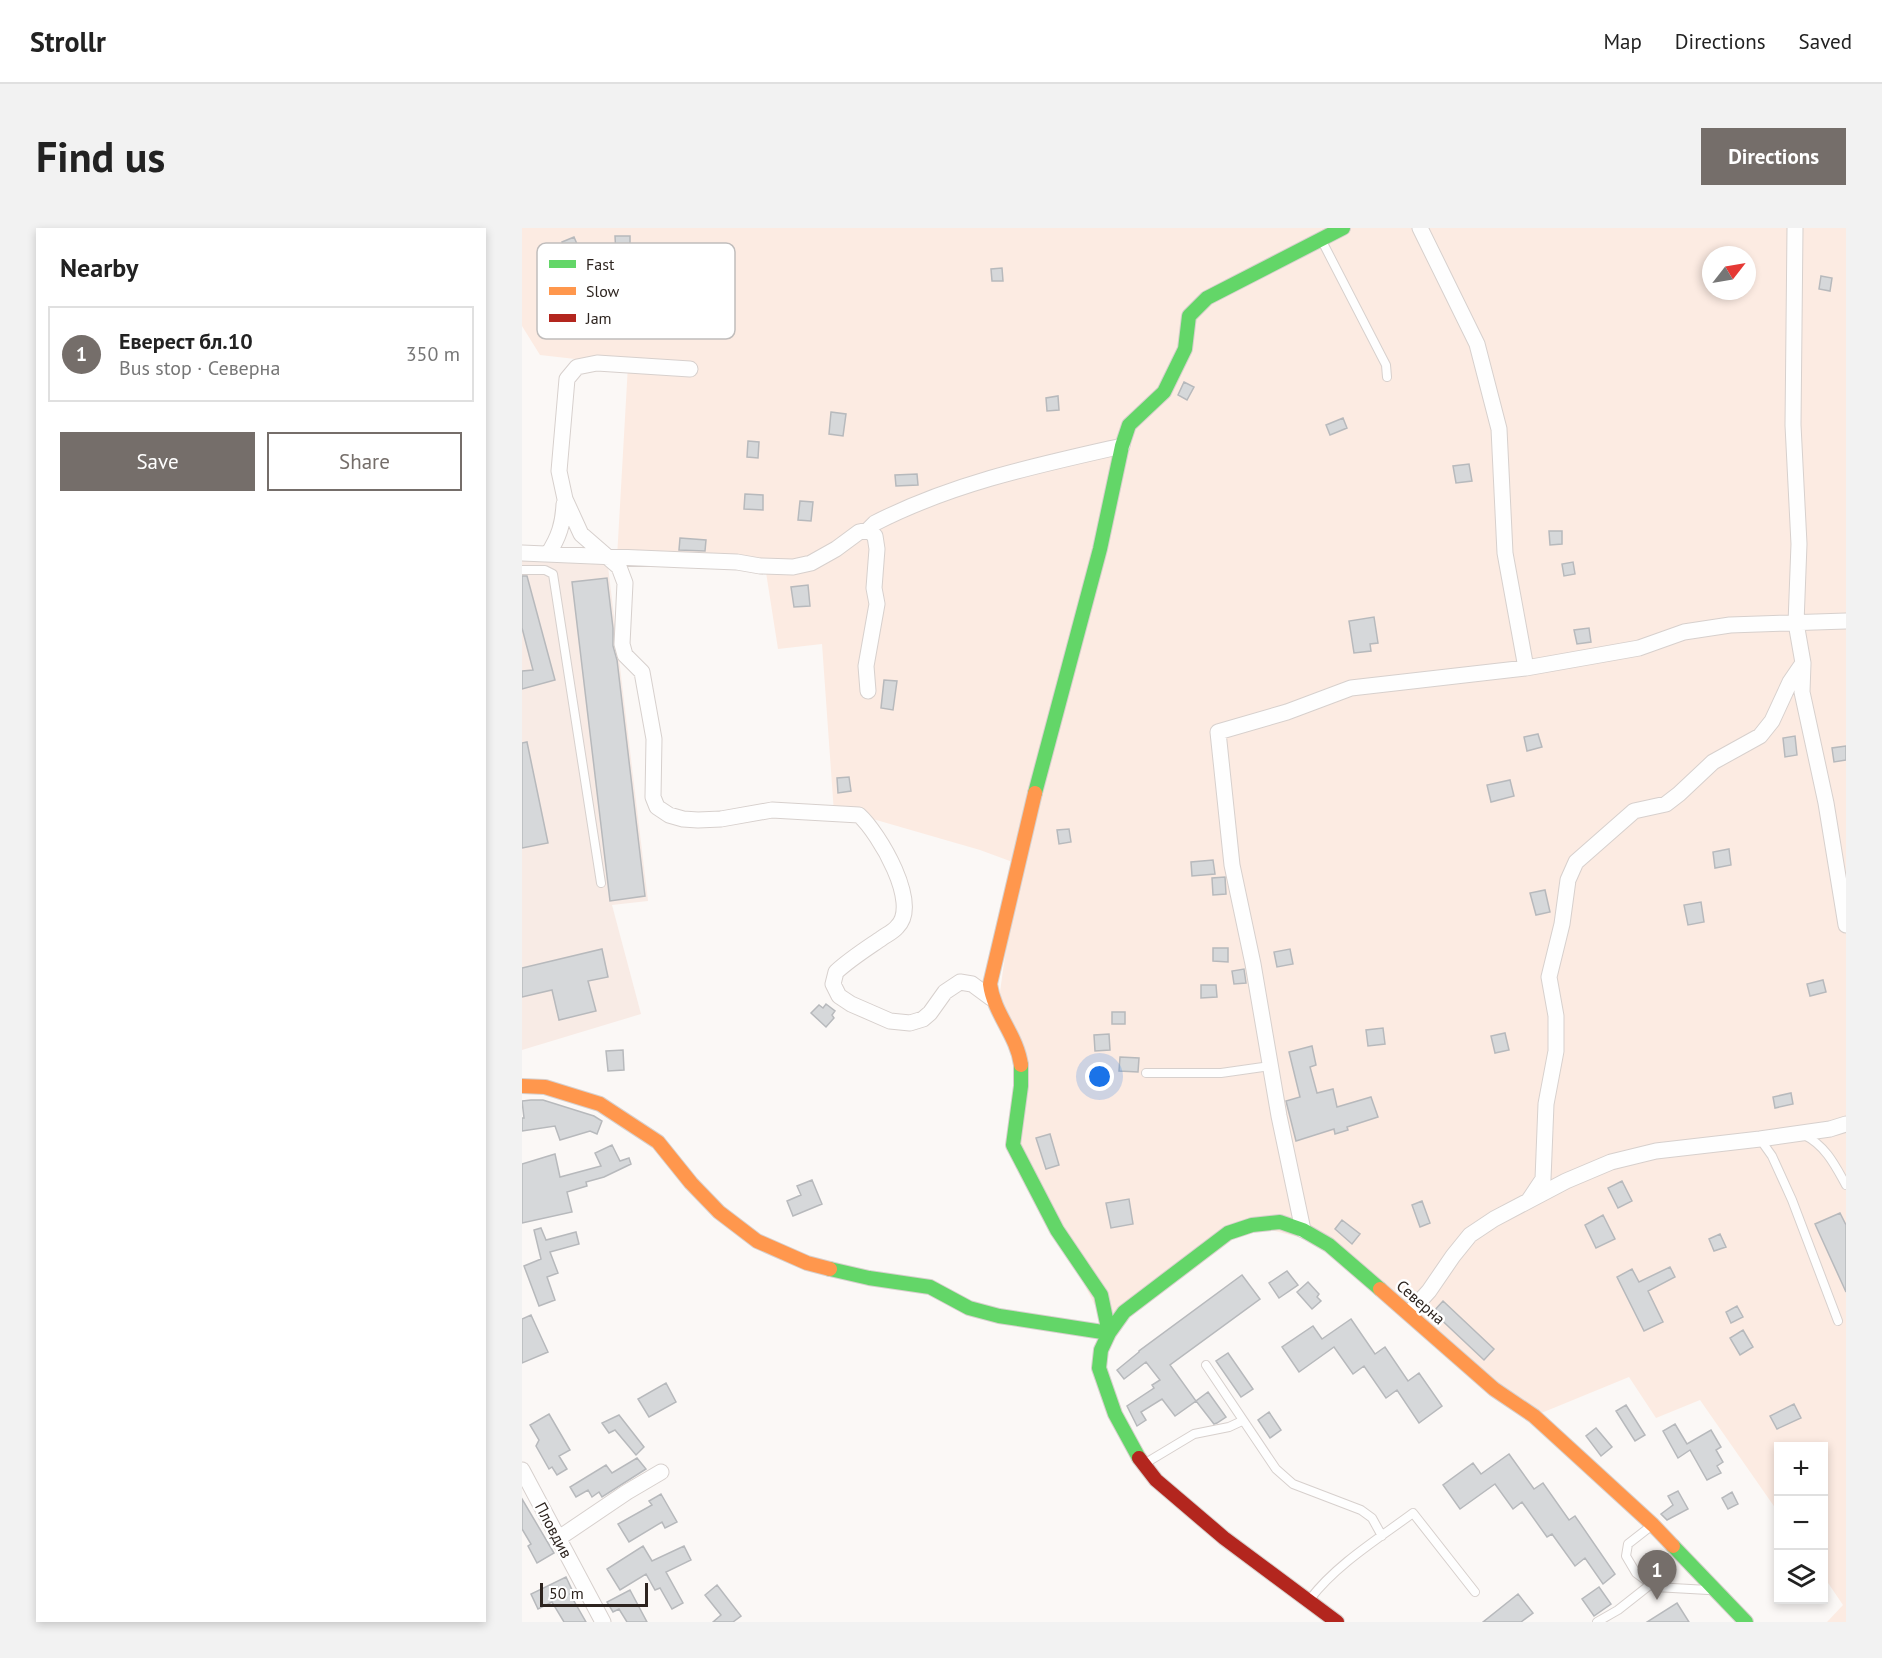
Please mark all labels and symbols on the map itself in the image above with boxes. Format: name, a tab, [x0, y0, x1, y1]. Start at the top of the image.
legend	[537, 243, 735, 339]
north arrow	[1702, 246, 1756, 300]
text: Fast	[586, 254, 615, 274]
text: Slow	[586, 281, 620, 301]
text: Jam	[585, 308, 612, 328]
your location	[1085, 1062, 1114, 1091]
street label: Северна	[1393, 1275, 1449, 1329]
street label: Пловдив	[531, 1499, 577, 1561]
pin: 1	[1638, 1550, 1676, 1600]
scale bar	[540, 1580, 648, 1608]

